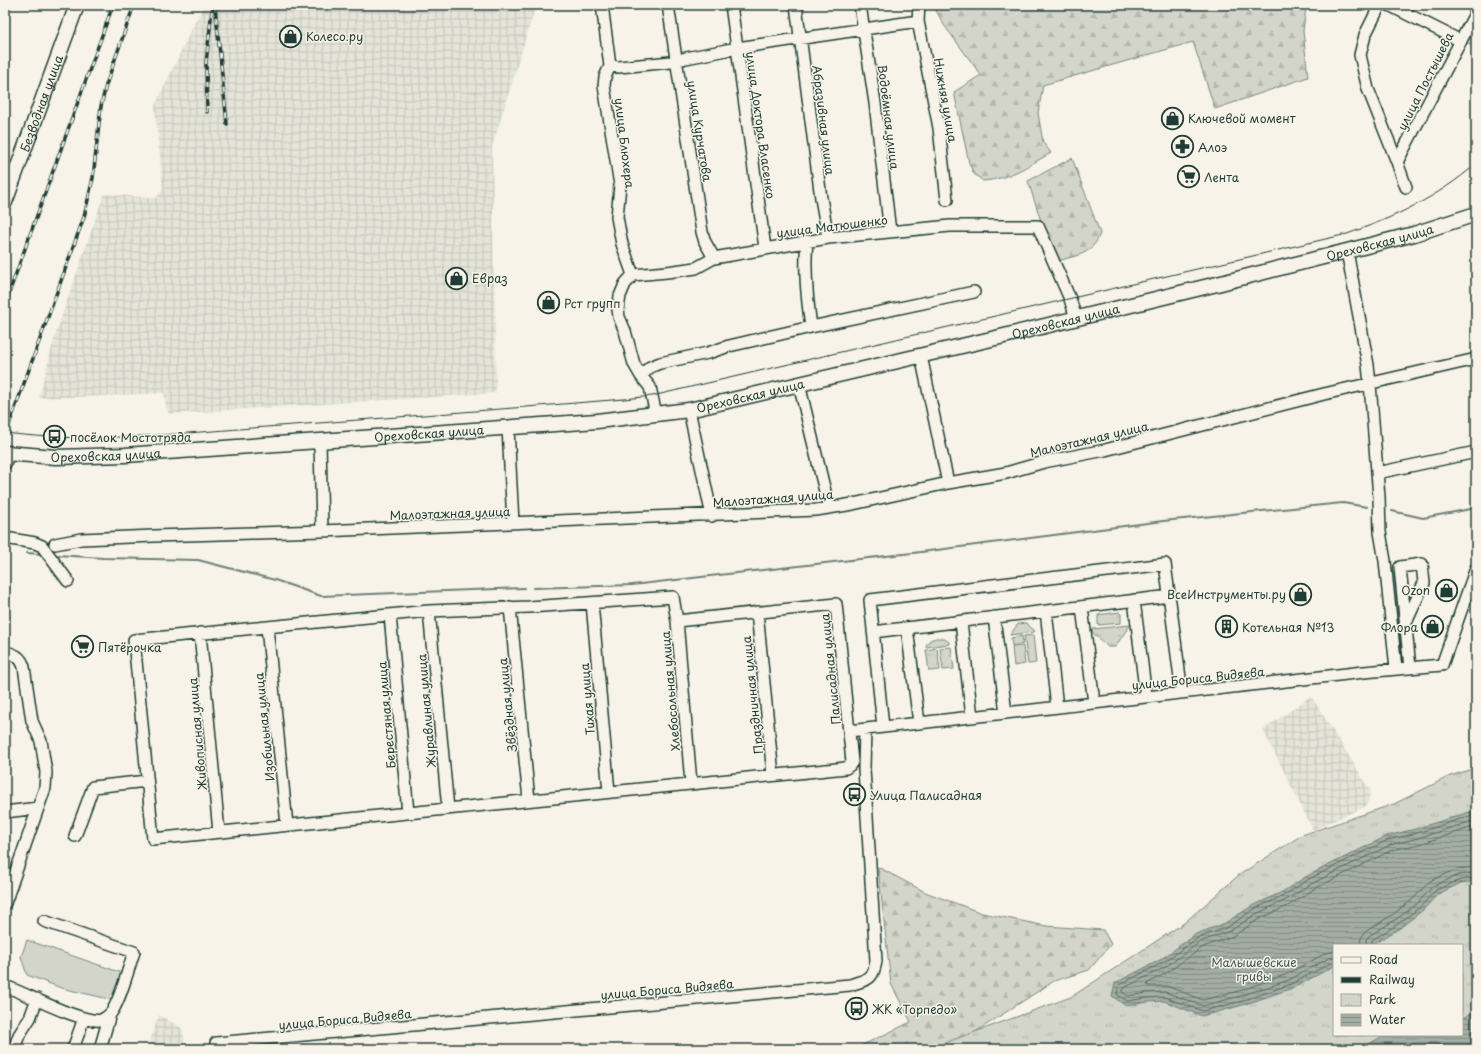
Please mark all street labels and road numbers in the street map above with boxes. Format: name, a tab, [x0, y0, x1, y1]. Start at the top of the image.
street label: улица Постышева	[1392, 28, 1458, 133]
street label: улица Доктора Власенко	[742, 50, 780, 200]
street label: Безводная улица	[15, 52, 67, 154]
street label: Нижняя улица	[930, 56, 962, 144]
street label: Абразивная улица	[808, 64, 840, 176]
street label: Водоёмная улица	[874, 64, 904, 171]
street label: улица Курчатова	[683, 79, 717, 183]
street label: улица Блюхера	[611, 97, 640, 190]
street label: улица Матюшенко	[775, 210, 889, 242]
street label: Ореховская улица	[1324, 219, 1436, 265]
street label: Ореховская улица	[1010, 299, 1122, 343]
street label: Ореховская улица	[695, 374, 806, 417]
street label: Малоэтажная улица	[1028, 417, 1150, 461]
street label: Ореховская улица	[373, 420, 485, 446]
street label: Ореховская улица	[50, 443, 162, 466]
street label: Малоэтажная улица	[712, 485, 834, 511]
street label: Малоэтажная улица	[389, 502, 511, 524]
street label: Палисадная улица	[815, 612, 845, 725]
street label: Хлебосольная улица	[656, 630, 684, 752]
street label: Праздничная улица	[737, 635, 767, 755]
street label: Журавлиная улица	[412, 653, 440, 769]
street label: Звёздная улица	[493, 657, 521, 753]
street label: Берестяная улица	[372, 660, 400, 769]
street label: Тихая улица	[575, 662, 599, 736]
street label: улица Бориса Видяева	[1131, 662, 1266, 694]
street label: Изобильная улица	[249, 671, 279, 782]
street label: Живописная улица	[183, 676, 211, 791]
street label: улица Бориса Видяева	[600, 974, 735, 1004]
street label: улица Бориса Видяева	[278, 1004, 413, 1034]

